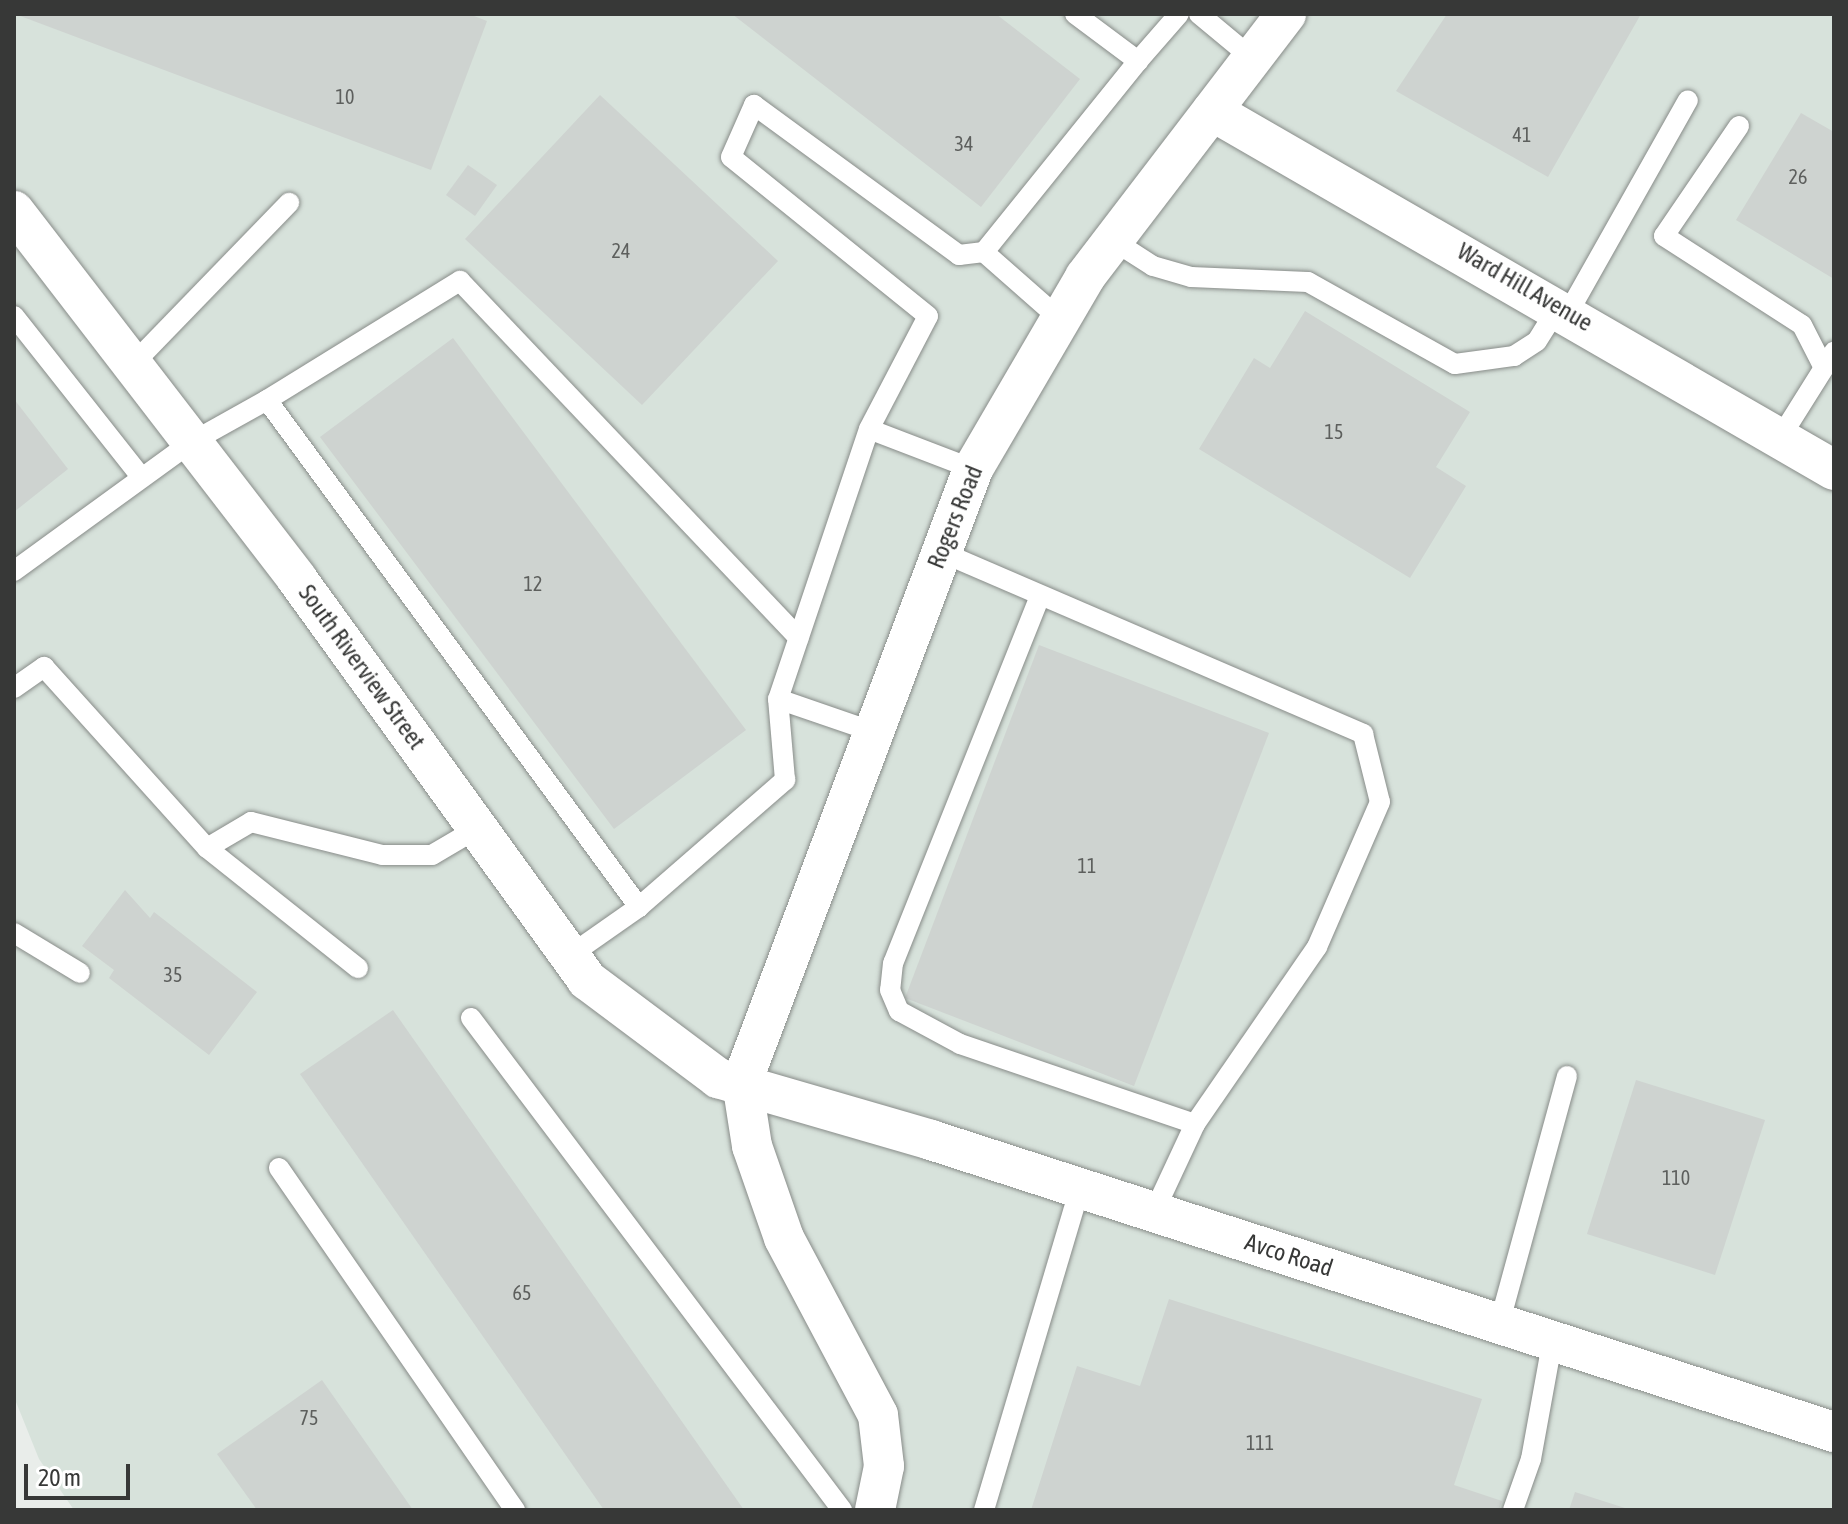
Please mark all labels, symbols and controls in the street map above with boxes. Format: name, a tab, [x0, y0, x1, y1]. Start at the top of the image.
house number: 10	[336, 84, 354, 108]
house number: 41	[1513, 122, 1531, 146]
house number: 34	[955, 131, 973, 155]
house number: 26	[1789, 164, 1807, 188]
street label: Ward Hill Avenue	[1452, 237, 1598, 337]
house number: 24	[612, 238, 630, 262]
house number: 15	[1325, 419, 1343, 443]
street label: Rogers Road	[921, 461, 989, 573]
house number: 12	[524, 571, 542, 595]
street label: South Riverview Street	[293, 579, 431, 755]
house number: 11	[1078, 853, 1096, 877]
house number: 35	[164, 962, 182, 986]
house number: 110	[1662, 1165, 1690, 1189]
street label: Avco Road	[1241, 1227, 1337, 1283]
house number: 65	[513, 1280, 531, 1304]
house number: 75	[300, 1405, 318, 1429]
house number: 111	[1246, 1430, 1274, 1454]
scale bar	[28, 1448, 134, 1498]
text: 20 m	[38, 1464, 81, 1491]

